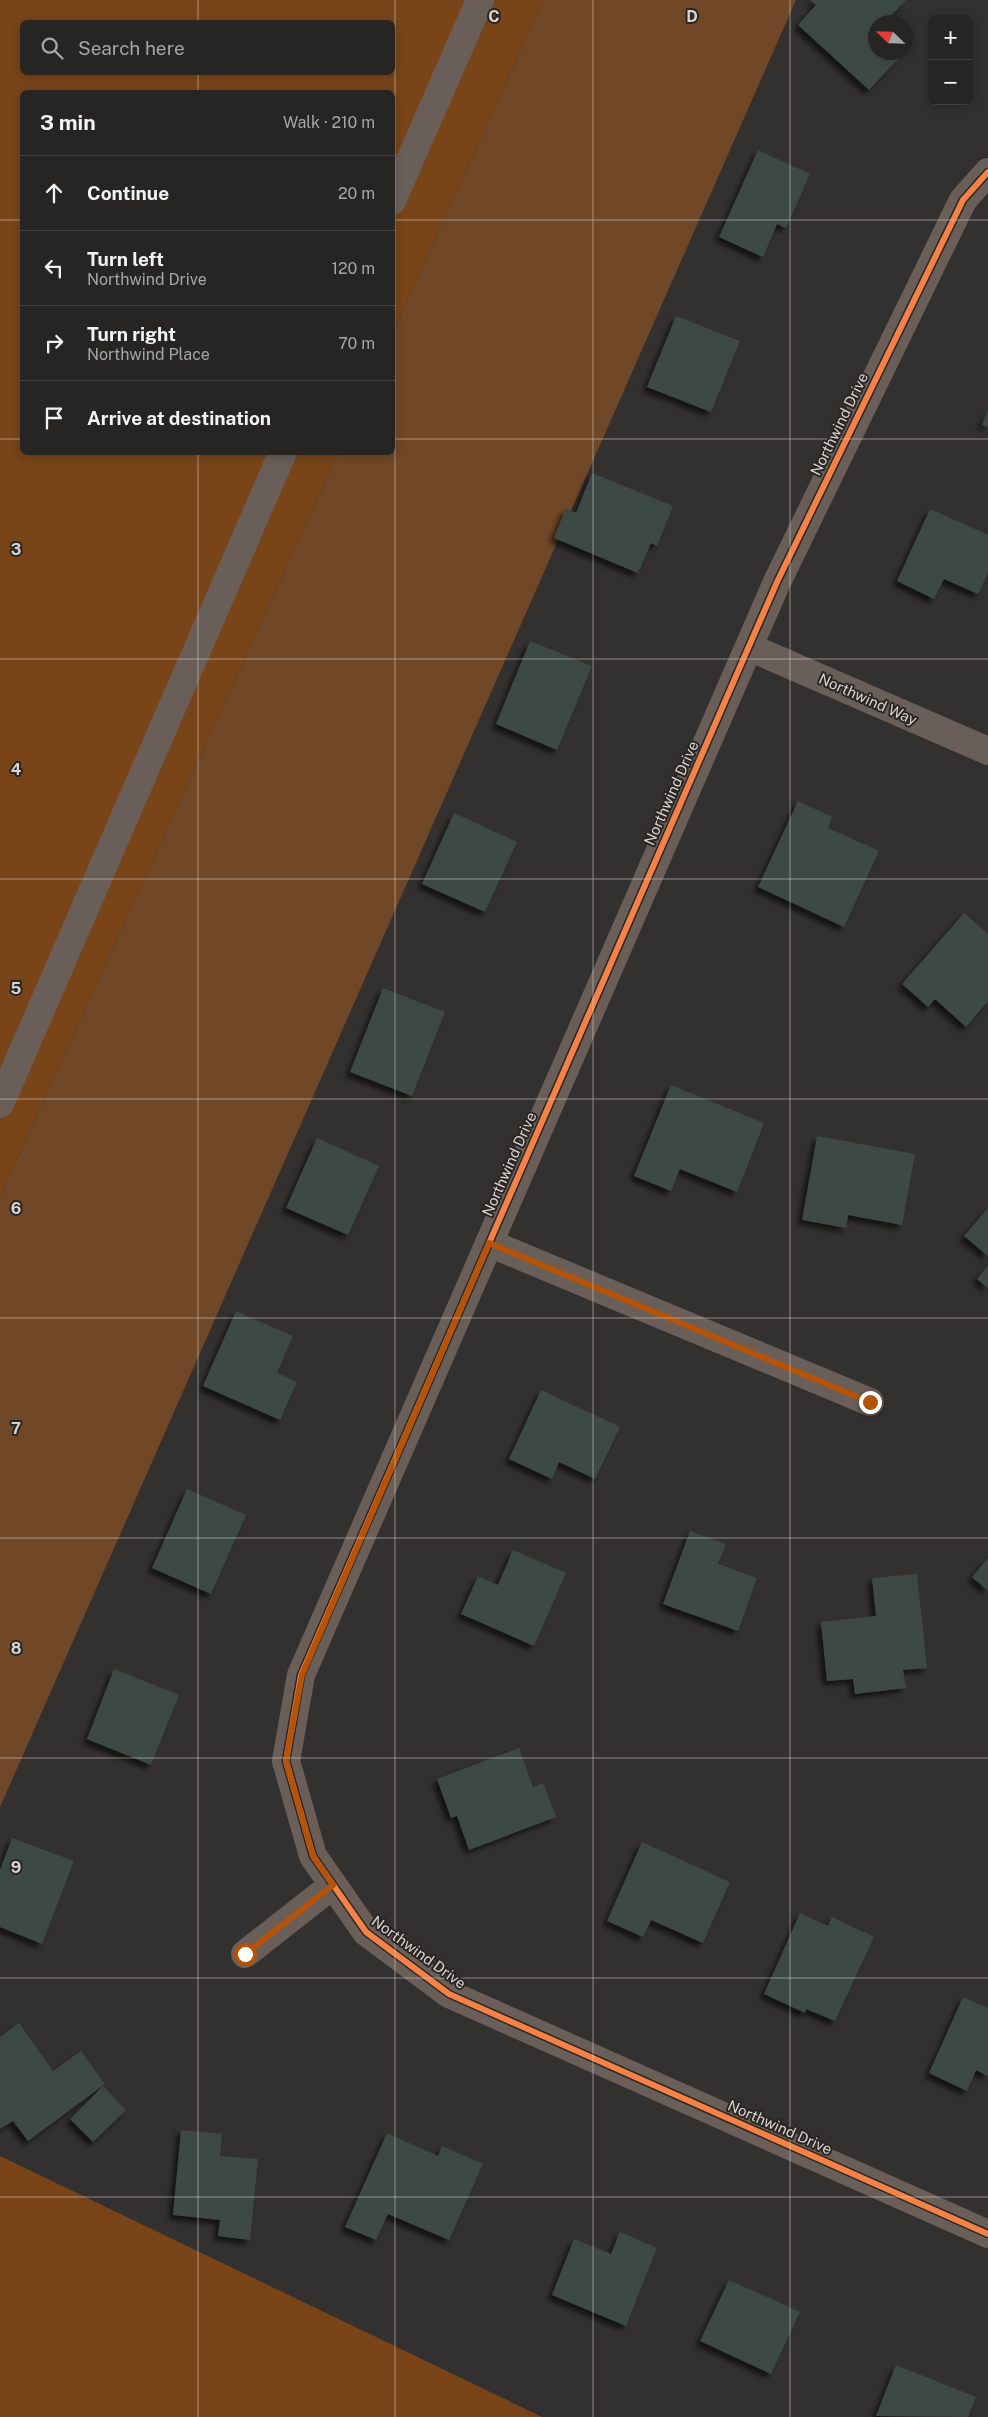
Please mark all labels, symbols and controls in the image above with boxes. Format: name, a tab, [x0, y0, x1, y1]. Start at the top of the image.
text: C	[488, 7, 500, 26]
text: D	[686, 7, 698, 26]
north arrow	[868, 15, 913, 60]
map controls	[928, 15, 973, 105]
button: +	[928, 15, 973, 60]
search box	[20, 20, 395, 75]
icon: search	[38, 34, 66, 62]
text: Search here	[78, 37, 185, 59]
button: −	[928, 60, 973, 105]
text: 3 min	[40, 110, 96, 135]
text: Walk · 210 m	[283, 113, 375, 132]
icon: ahead	[40, 179, 68, 207]
text: Continue	[87, 182, 169, 204]
text: 20 m	[338, 184, 375, 203]
text: Turn left	[87, 248, 164, 270]
icon: left	[40, 254, 68, 282]
text: 120 m	[331, 259, 375, 278]
text: Northwind Drive	[87, 270, 207, 289]
text: Turn right	[87, 323, 176, 345]
icon: right	[40, 329, 68, 357]
text: 70 m	[338, 334, 375, 353]
text: Northwind Place	[87, 345, 210, 364]
street label: Northwind Drive	[807, 370, 871, 478]
icon: arrive	[40, 404, 68, 432]
text: Arrive at destination	[87, 407, 271, 429]
text: 3	[11, 540, 21, 559]
street label: Northwind Way	[816, 670, 920, 728]
street label: Northwind Drive	[640, 738, 702, 848]
text: 4	[11, 760, 22, 779]
text: 5	[11, 979, 22, 998]
street label: Northwind Drive	[478, 1109, 540, 1219]
text: 6	[11, 1199, 21, 1218]
route end	[859, 1391, 882, 1414]
text: 7	[11, 1419, 21, 1438]
text: 8	[11, 1639, 22, 1658]
text: 9	[11, 1858, 21, 1877]
street label: Northwind Drive	[369, 1912, 469, 1992]
route start	[234, 1943, 257, 1966]
street label: Northwind Drive	[725, 2096, 835, 2158]

